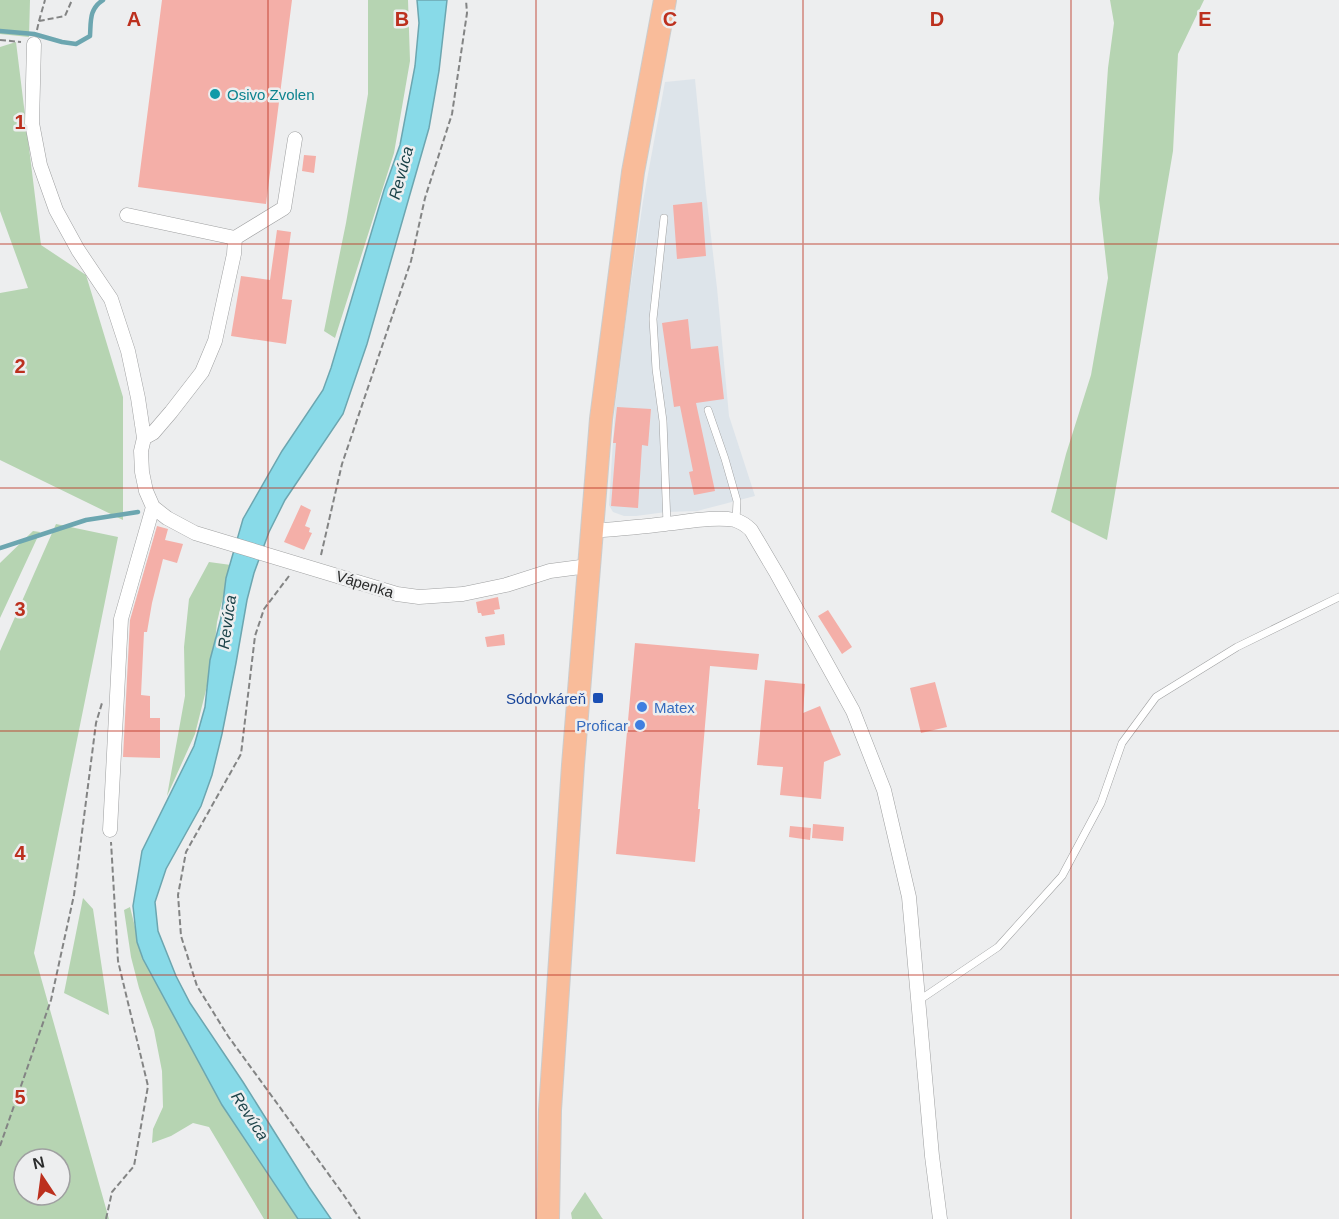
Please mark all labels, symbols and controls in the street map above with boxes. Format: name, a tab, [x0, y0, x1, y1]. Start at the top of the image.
text: A	[127, 8, 141, 30]
text: B	[395, 8, 409, 30]
text: C	[663, 8, 677, 30]
text: D	[930, 8, 944, 30]
text: E	[1198, 8, 1212, 30]
place label: Osivo Zvolen	[227, 86, 315, 103]
marker: Osivo Zvolen	[208, 87, 222, 101]
text: 1	[14, 111, 26, 133]
water label: Revúca	[386, 145, 416, 201]
text: 2	[14, 355, 26, 377]
street label: Vápenka	[334, 567, 396, 601]
water label: Revúca	[215, 594, 239, 650]
text: 3	[14, 598, 26, 620]
place label: Sódovkáreň	[506, 690, 586, 707]
marker: Sódovkáreň	[591, 691, 605, 705]
place label: Matex	[654, 699, 695, 716]
marker: Matex	[635, 700, 649, 714]
place label: Proficar	[576, 717, 628, 734]
marker: Proficar	[633, 718, 647, 732]
text: 4	[14, 842, 26, 864]
text: 5	[14, 1086, 26, 1108]
water label: Revúca	[228, 1089, 272, 1143]
north arrow	[12, 1147, 72, 1207]
text: N	[31, 1153, 46, 1172]

